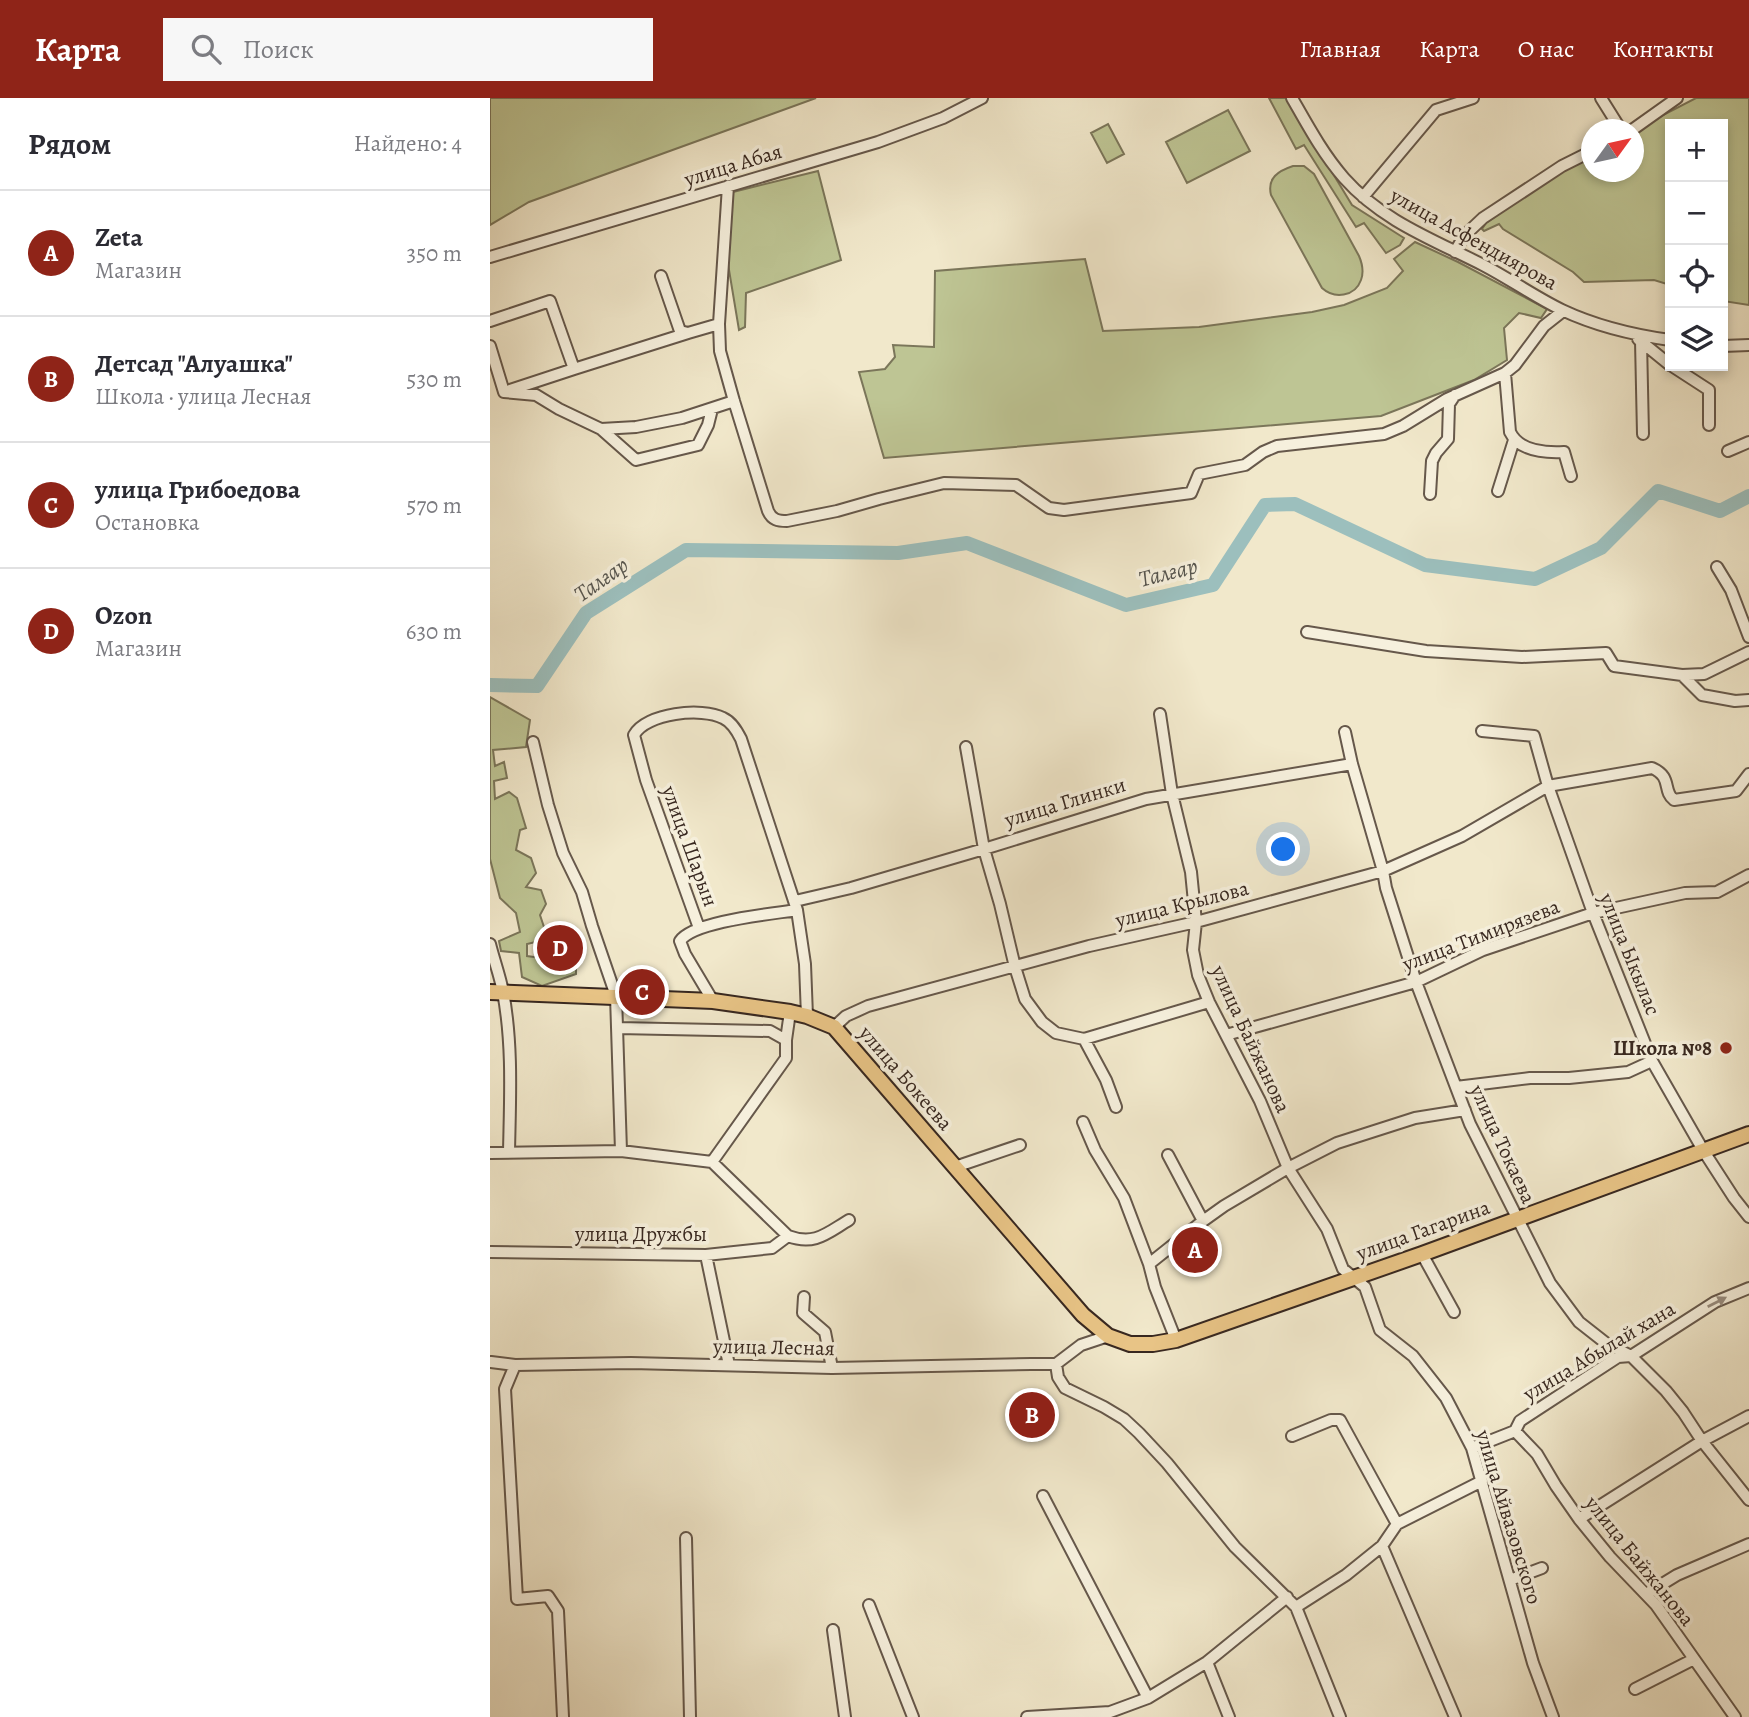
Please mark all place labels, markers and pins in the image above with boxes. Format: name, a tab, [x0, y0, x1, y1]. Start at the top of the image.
pin: D	[537, 922, 583, 974]
pin: C	[619, 966, 665, 1018]
place label: Школа №8	[1613, 1034, 1712, 1062]
marker: Школа №8	[1718, 1040, 1734, 1056]
pin: A	[1172, 1224, 1218, 1276]
pin: B	[1009, 1389, 1055, 1441]

